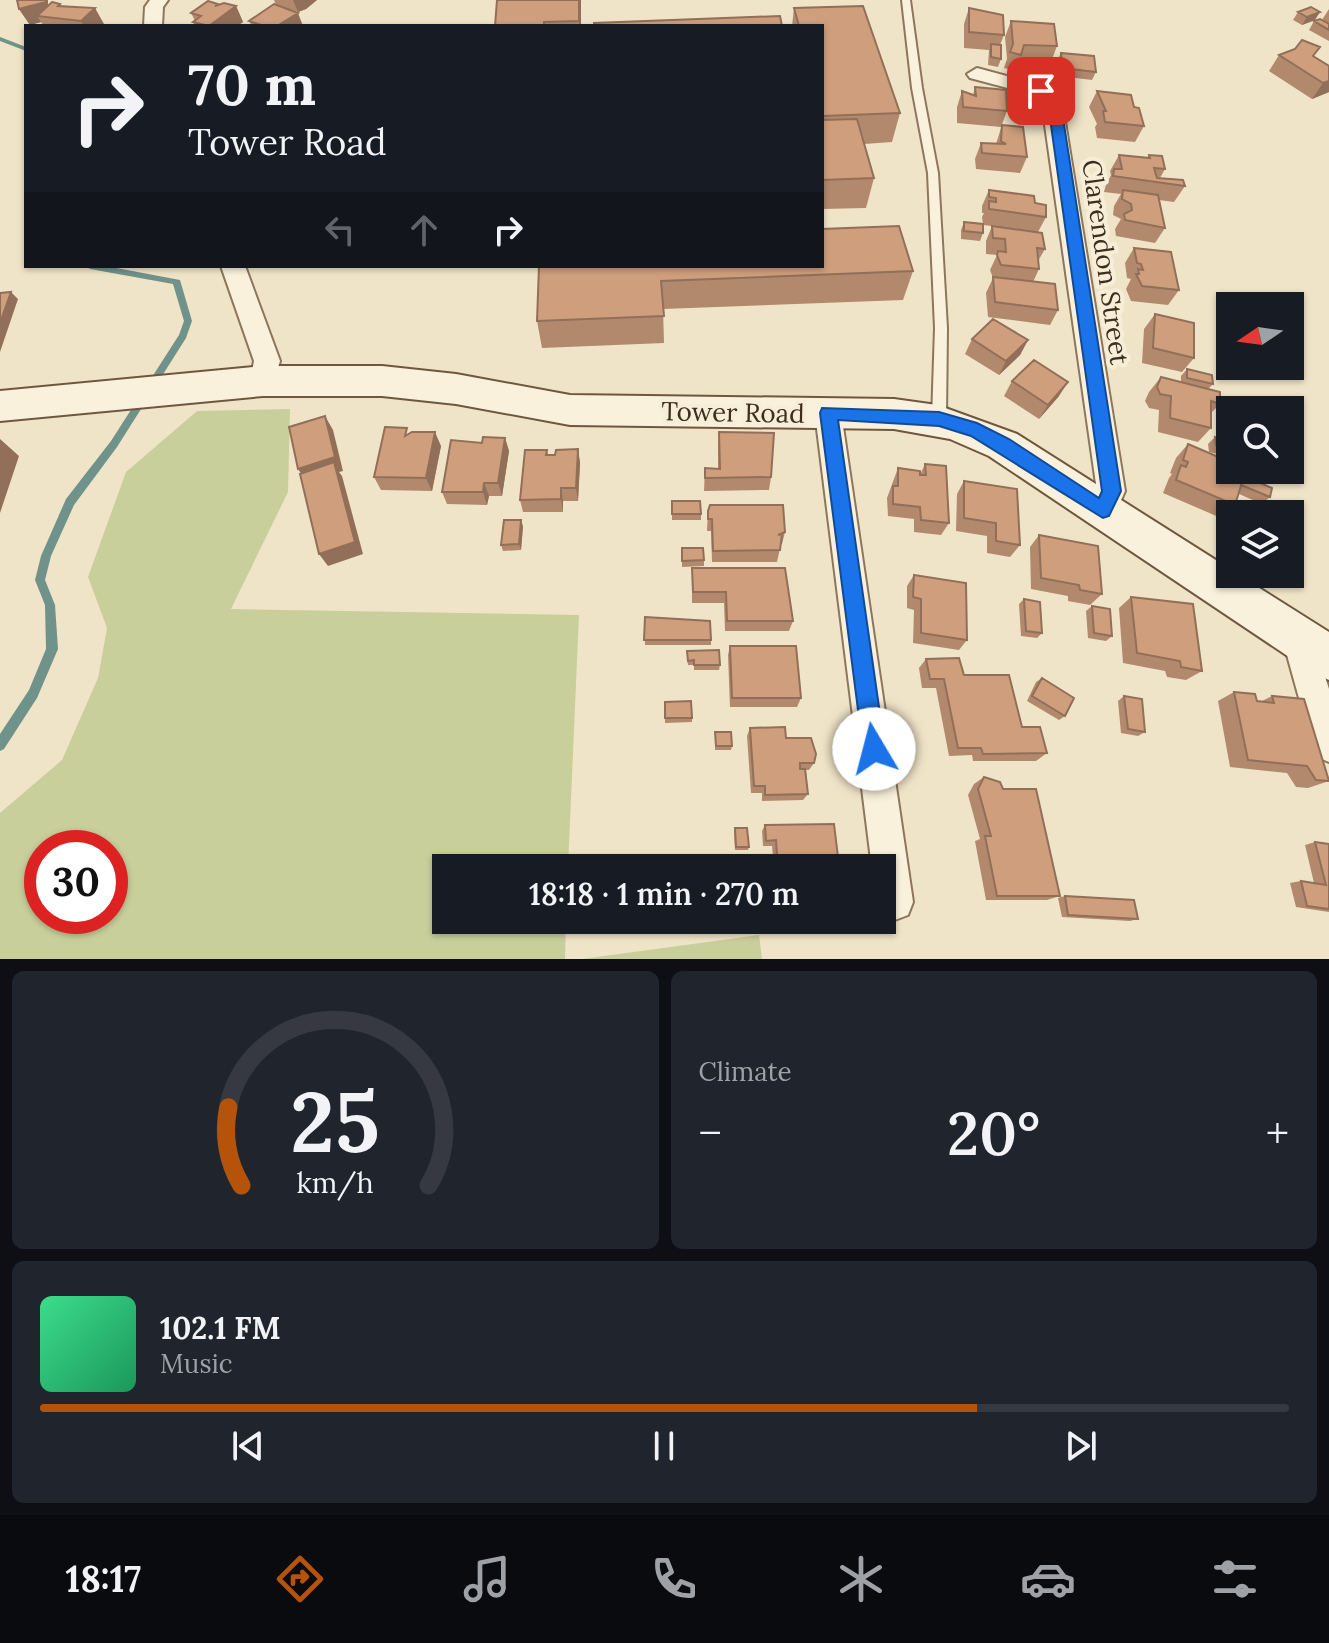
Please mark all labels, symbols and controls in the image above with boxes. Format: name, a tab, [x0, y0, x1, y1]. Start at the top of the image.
text: 70 m	[188, 49, 316, 120]
icon: right	[56, 56, 160, 160]
pin	[1007, 57, 1075, 125]
icon: arrive	[1019, 69, 1063, 113]
text: Tower Road	[188, 119, 386, 165]
street label: Clarendon Street	[1075, 157, 1137, 367]
icon: left	[318, 208, 362, 252]
icon: ahead	[402, 208, 446, 252]
icon: right	[486, 208, 530, 252]
north arrow	[1216, 292, 1304, 380]
map controls	[1216, 292, 1304, 588]
street label: Tower Road	[661, 394, 805, 430]
button: search	[1216, 396, 1304, 484]
button: layers	[1216, 500, 1304, 588]
position arrow	[832, 707, 916, 791]
speed limit sign: 30	[24, 830, 128, 934]
text: 18:18 · 1 min · 270 m	[529, 875, 799, 913]
text: Climate	[699, 1055, 792, 1088]
text: 25	[291, 1068, 380, 1175]
text: 20°	[947, 1095, 1040, 1171]
text: −	[699, 1105, 722, 1161]
text: +	[1266, 1105, 1289, 1161]
text: km/h	[297, 1164, 374, 1201]
text: 102.1 FM	[160, 1309, 281, 1347]
text: Music	[160, 1347, 233, 1380]
icon: previous	[226, 1424, 270, 1468]
icon: pause	[642, 1424, 686, 1468]
icon: next	[1059, 1424, 1103, 1468]
icon: directions	[272, 1551, 328, 1607]
icon: music	[459, 1551, 515, 1607]
icon: phone	[646, 1551, 702, 1607]
icon: climate	[833, 1551, 889, 1607]
icon: car	[1020, 1551, 1076, 1607]
icon: filters	[1207, 1551, 1263, 1607]
text: 18:17	[66, 1556, 141, 1602]

